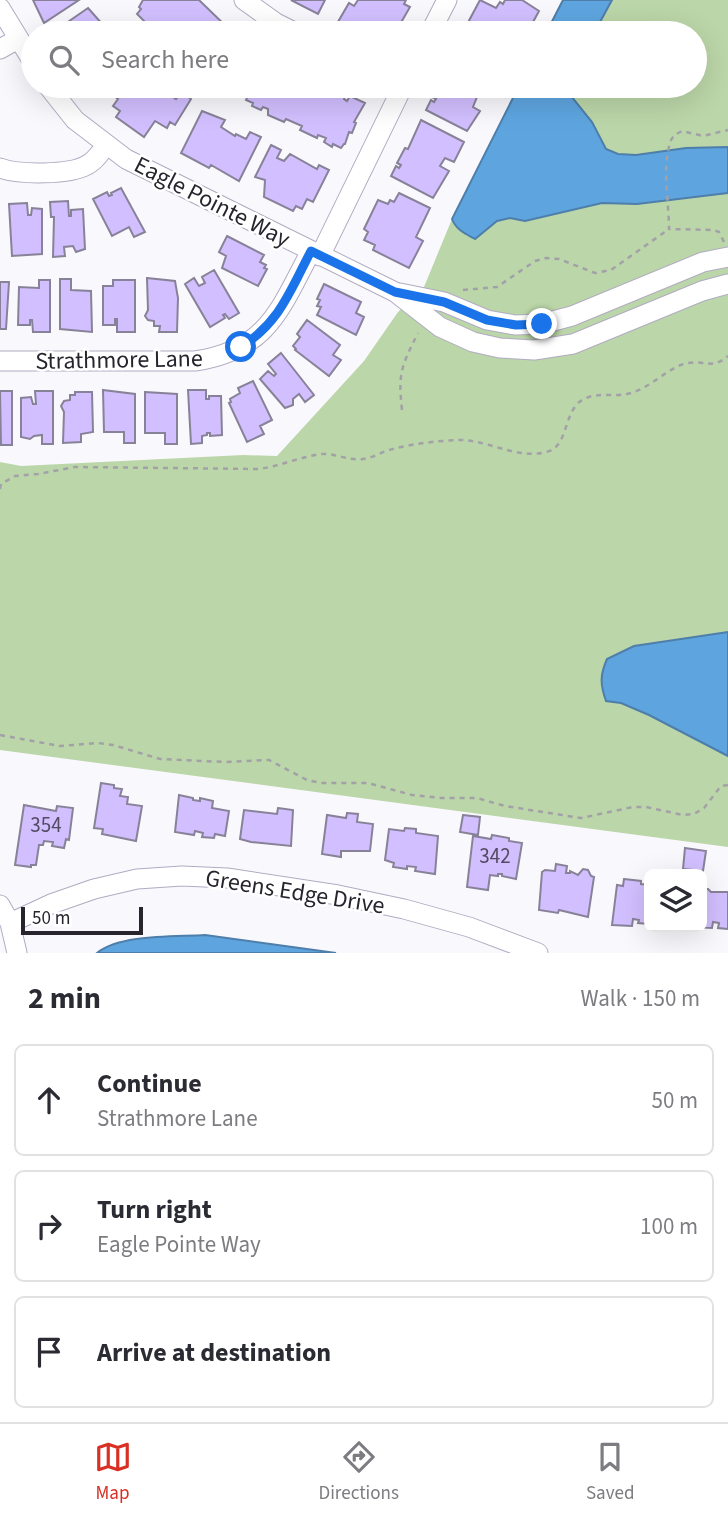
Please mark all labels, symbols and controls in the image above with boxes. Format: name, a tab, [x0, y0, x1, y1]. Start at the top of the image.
search box	[21, 21, 707, 98]
icon: search	[45, 41, 83, 79]
text: Search here	[101, 41, 229, 78]
street label: Eagle Pointe Way	[128, 148, 296, 256]
route end	[526, 308, 557, 339]
route start	[225, 331, 256, 362]
street label: Strathmore Lane	[35, 341, 203, 379]
house number: 354	[30, 810, 62, 840]
house number: 342	[479, 841, 511, 871]
street label: Greens Edge Drive	[203, 861, 387, 923]
map controls	[644, 869, 707, 932]
button: layers	[644, 869, 707, 932]
scale bar	[21, 904, 144, 936]
text: 50 m	[32, 905, 70, 932]
text: 2 min	[28, 977, 101, 1020]
text: Walk · 150 m	[581, 982, 700, 1015]
text: Continue	[97, 1065, 202, 1102]
icon: ahead	[30, 1081, 68, 1119]
text: 50 m	[651, 1084, 698, 1117]
text: Strathmore Lane	[97, 1102, 258, 1135]
text: Turn right	[97, 1191, 212, 1228]
icon: right	[30, 1207, 68, 1245]
text: 100 m	[640, 1210, 698, 1243]
text: Eagle Pointe Way	[97, 1228, 261, 1261]
icon: arrive	[30, 1333, 68, 1371]
text: Arrive at destination	[97, 1334, 331, 1371]
tab: Map	[94, 1438, 132, 1507]
tab: Directions	[319, 1438, 399, 1507]
tab: Saved	[586, 1438, 634, 1507]

